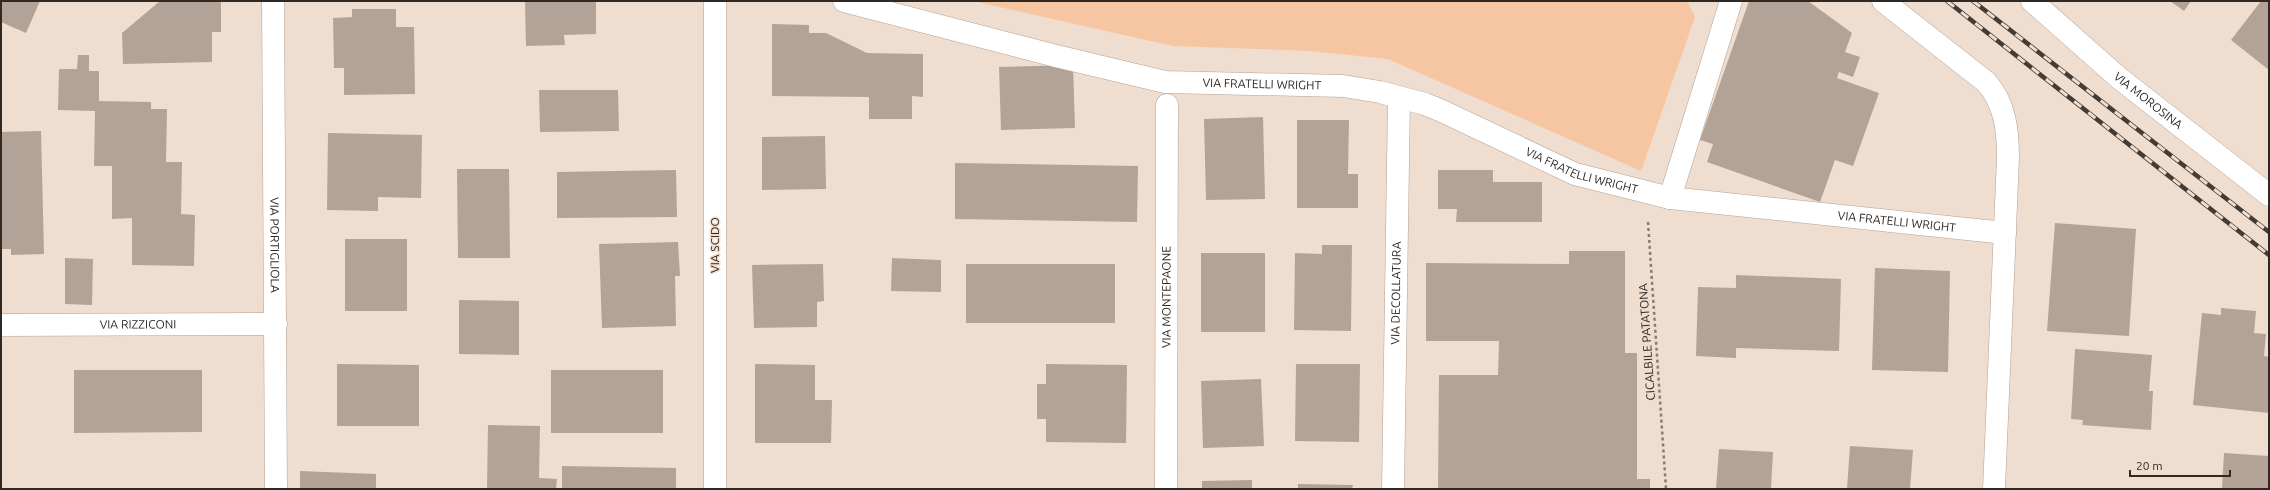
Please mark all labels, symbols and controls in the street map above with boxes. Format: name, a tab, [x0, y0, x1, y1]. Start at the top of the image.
street label: VIA MOROSINA	[2111, 69, 2185, 131]
street label: VIA FRATELLI WRIGHT	[1202, 76, 1322, 92]
street label: VIA FRATELLI WRIGHT	[1524, 145, 1640, 196]
street label: VIA PORTIGLIOLA	[268, 197, 282, 293]
street label: VIA FRATELLI WRIGHT	[1837, 209, 1957, 234]
street label: VIA SCIDO	[708, 217, 721, 273]
street label: VIA DECOLLATURA	[1388, 241, 1403, 345]
street label: VIA MONTEPAONE	[1159, 246, 1173, 348]
street label: CICALBILE PATATONA	[1636, 283, 1657, 401]
street label: VIA RIZZICONI	[100, 317, 176, 331]
scale bar	[2130, 452, 2230, 478]
text: 20 m	[2136, 459, 2163, 472]

